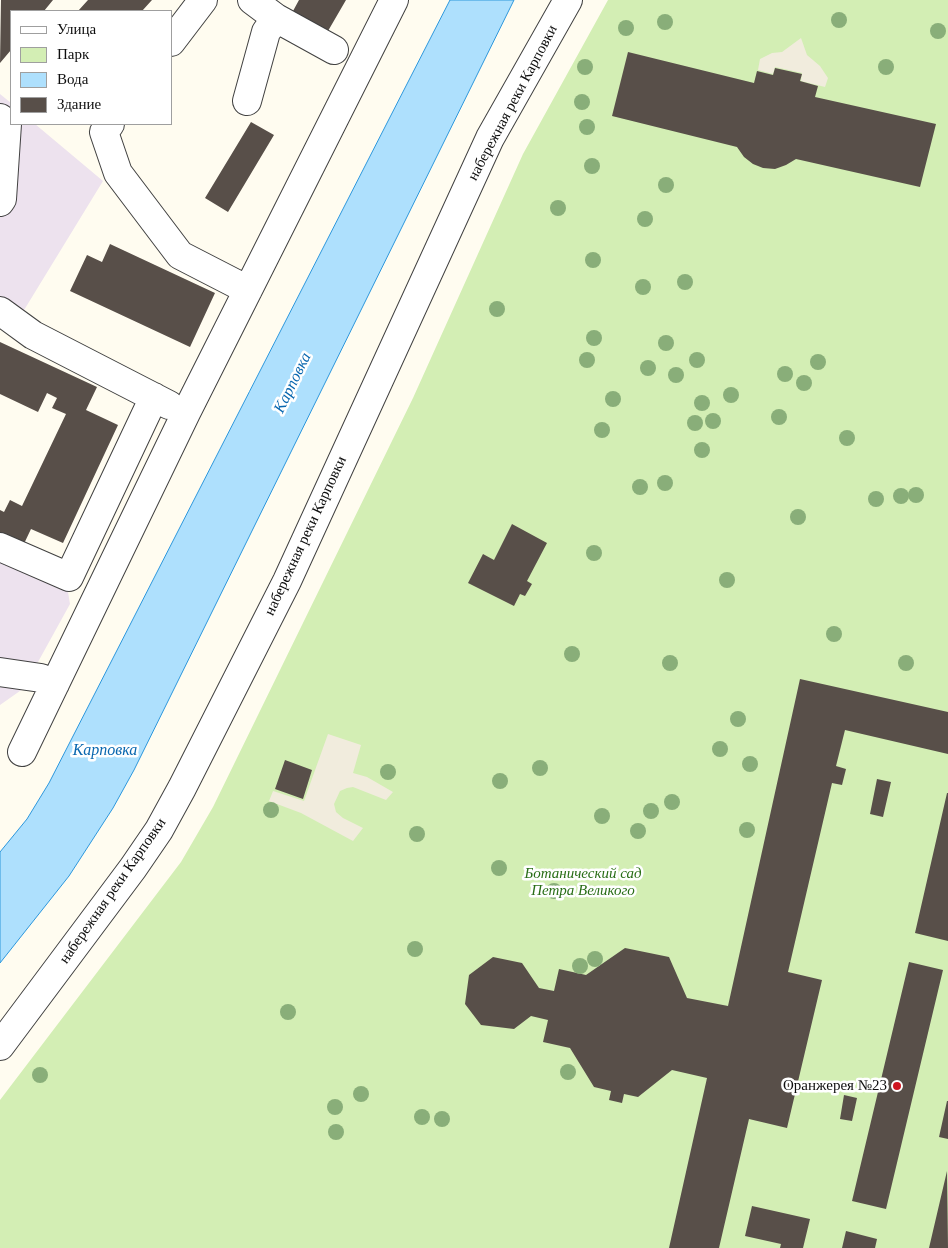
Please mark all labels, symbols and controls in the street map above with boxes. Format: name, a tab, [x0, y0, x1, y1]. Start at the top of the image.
legend	[10, 10, 172, 125]
text: Улица	[57, 21, 96, 37]
street label: набережная реки Карповки	[464, 22, 562, 184]
text: Парк	[57, 46, 89, 62]
text: Вода	[57, 71, 88, 87]
text: Здание	[57, 96, 101, 112]
water label: Карповка	[270, 350, 316, 416]
street label: набережная реки Карповки	[261, 453, 351, 619]
water label: Карповка	[73, 741, 137, 761]
street label: набережная реки Карповки	[56, 815, 170, 967]
park label: Ботанический сад Петра Великого	[524, 865, 642, 900]
place label: Оранжерея №23	[783, 1077, 887, 1095]
marker: Оранжерея №23	[891, 1080, 903, 1092]

